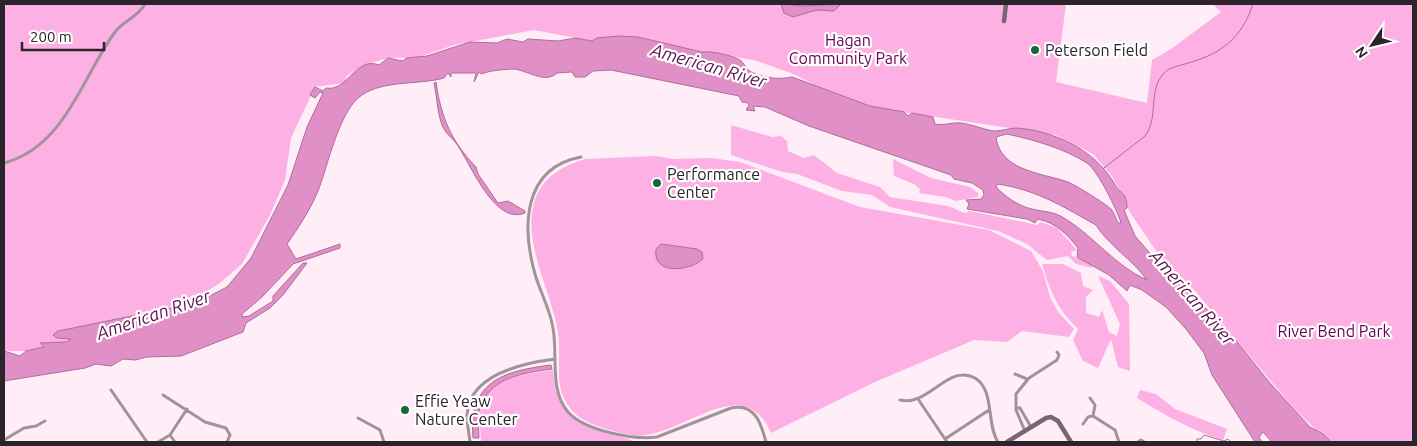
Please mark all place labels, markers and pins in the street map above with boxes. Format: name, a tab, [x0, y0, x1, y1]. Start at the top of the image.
place label: Peterson Field	[1045, 41, 1148, 59]
marker: Peterson Field	[1029, 44, 1041, 56]
place label: Performance Center	[667, 165, 760, 201]
marker: Performance Center	[651, 177, 663, 189]
place label: Effie Yeaw Nature Center	[415, 392, 518, 428]
marker: Effie Yeaw Nature Center	[399, 404, 411, 416]

